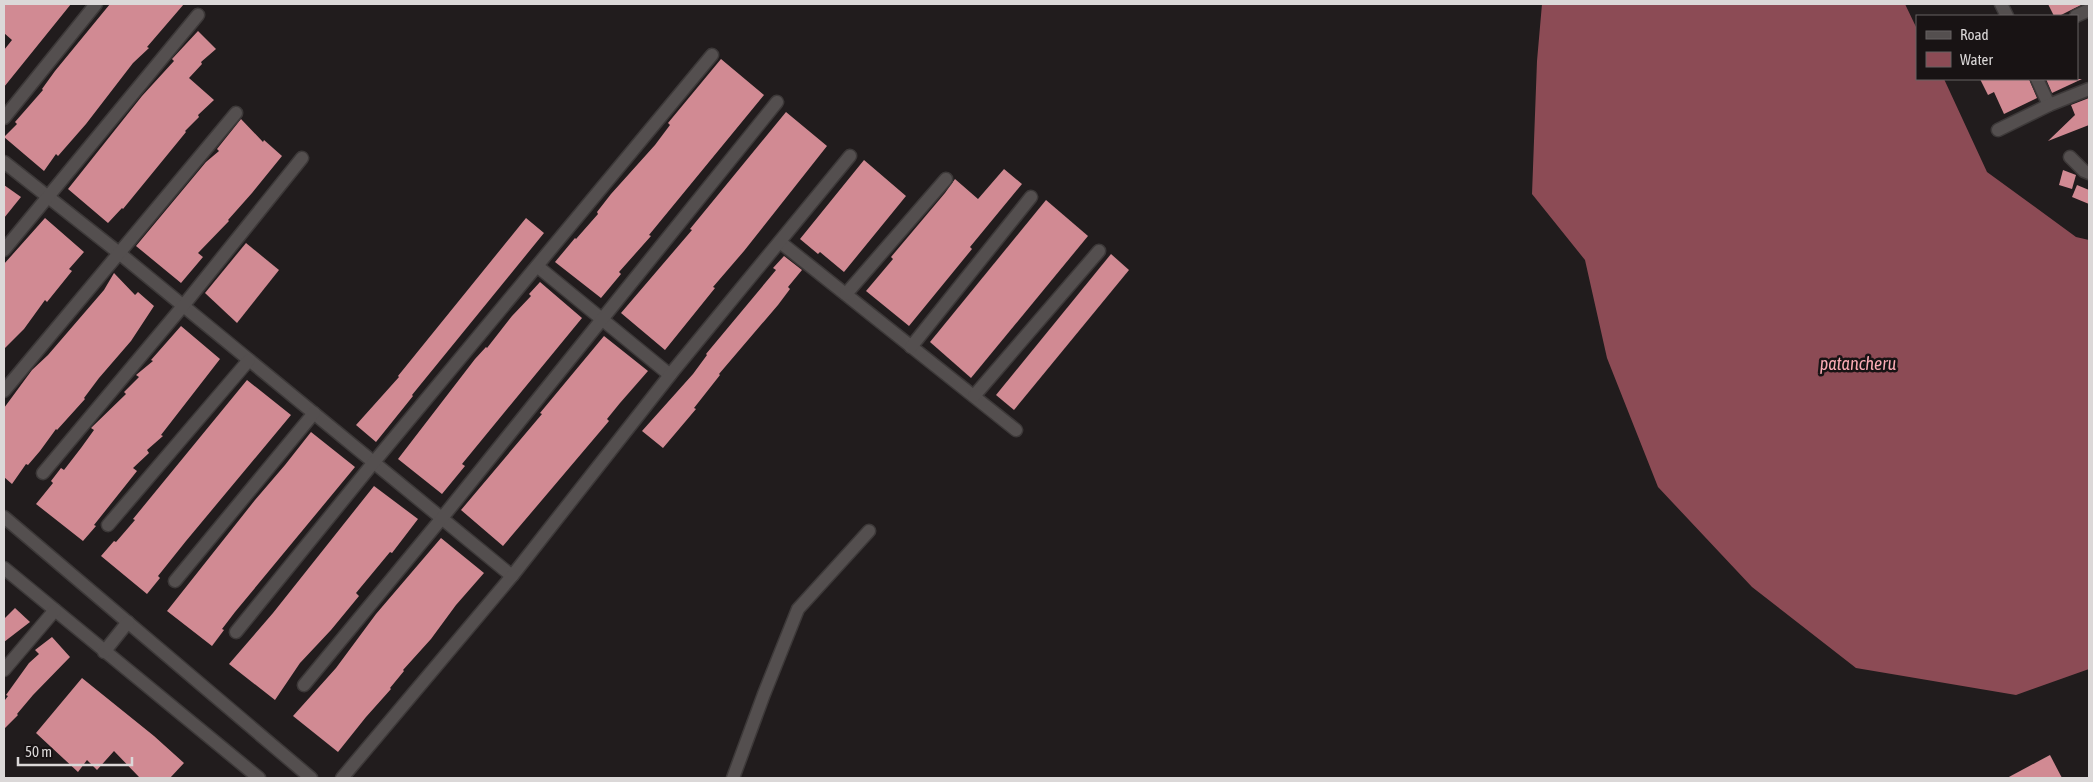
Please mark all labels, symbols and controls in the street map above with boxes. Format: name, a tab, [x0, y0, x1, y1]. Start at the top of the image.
legend	[1916, 15, 2078, 80]
text: Road	[1960, 26, 1989, 43]
text: Water	[1960, 51, 1993, 68]
water label: patancheru	[1820, 353, 1897, 374]
scale bar	[18, 734, 131, 766]
text: 50 m	[25, 743, 52, 760]

